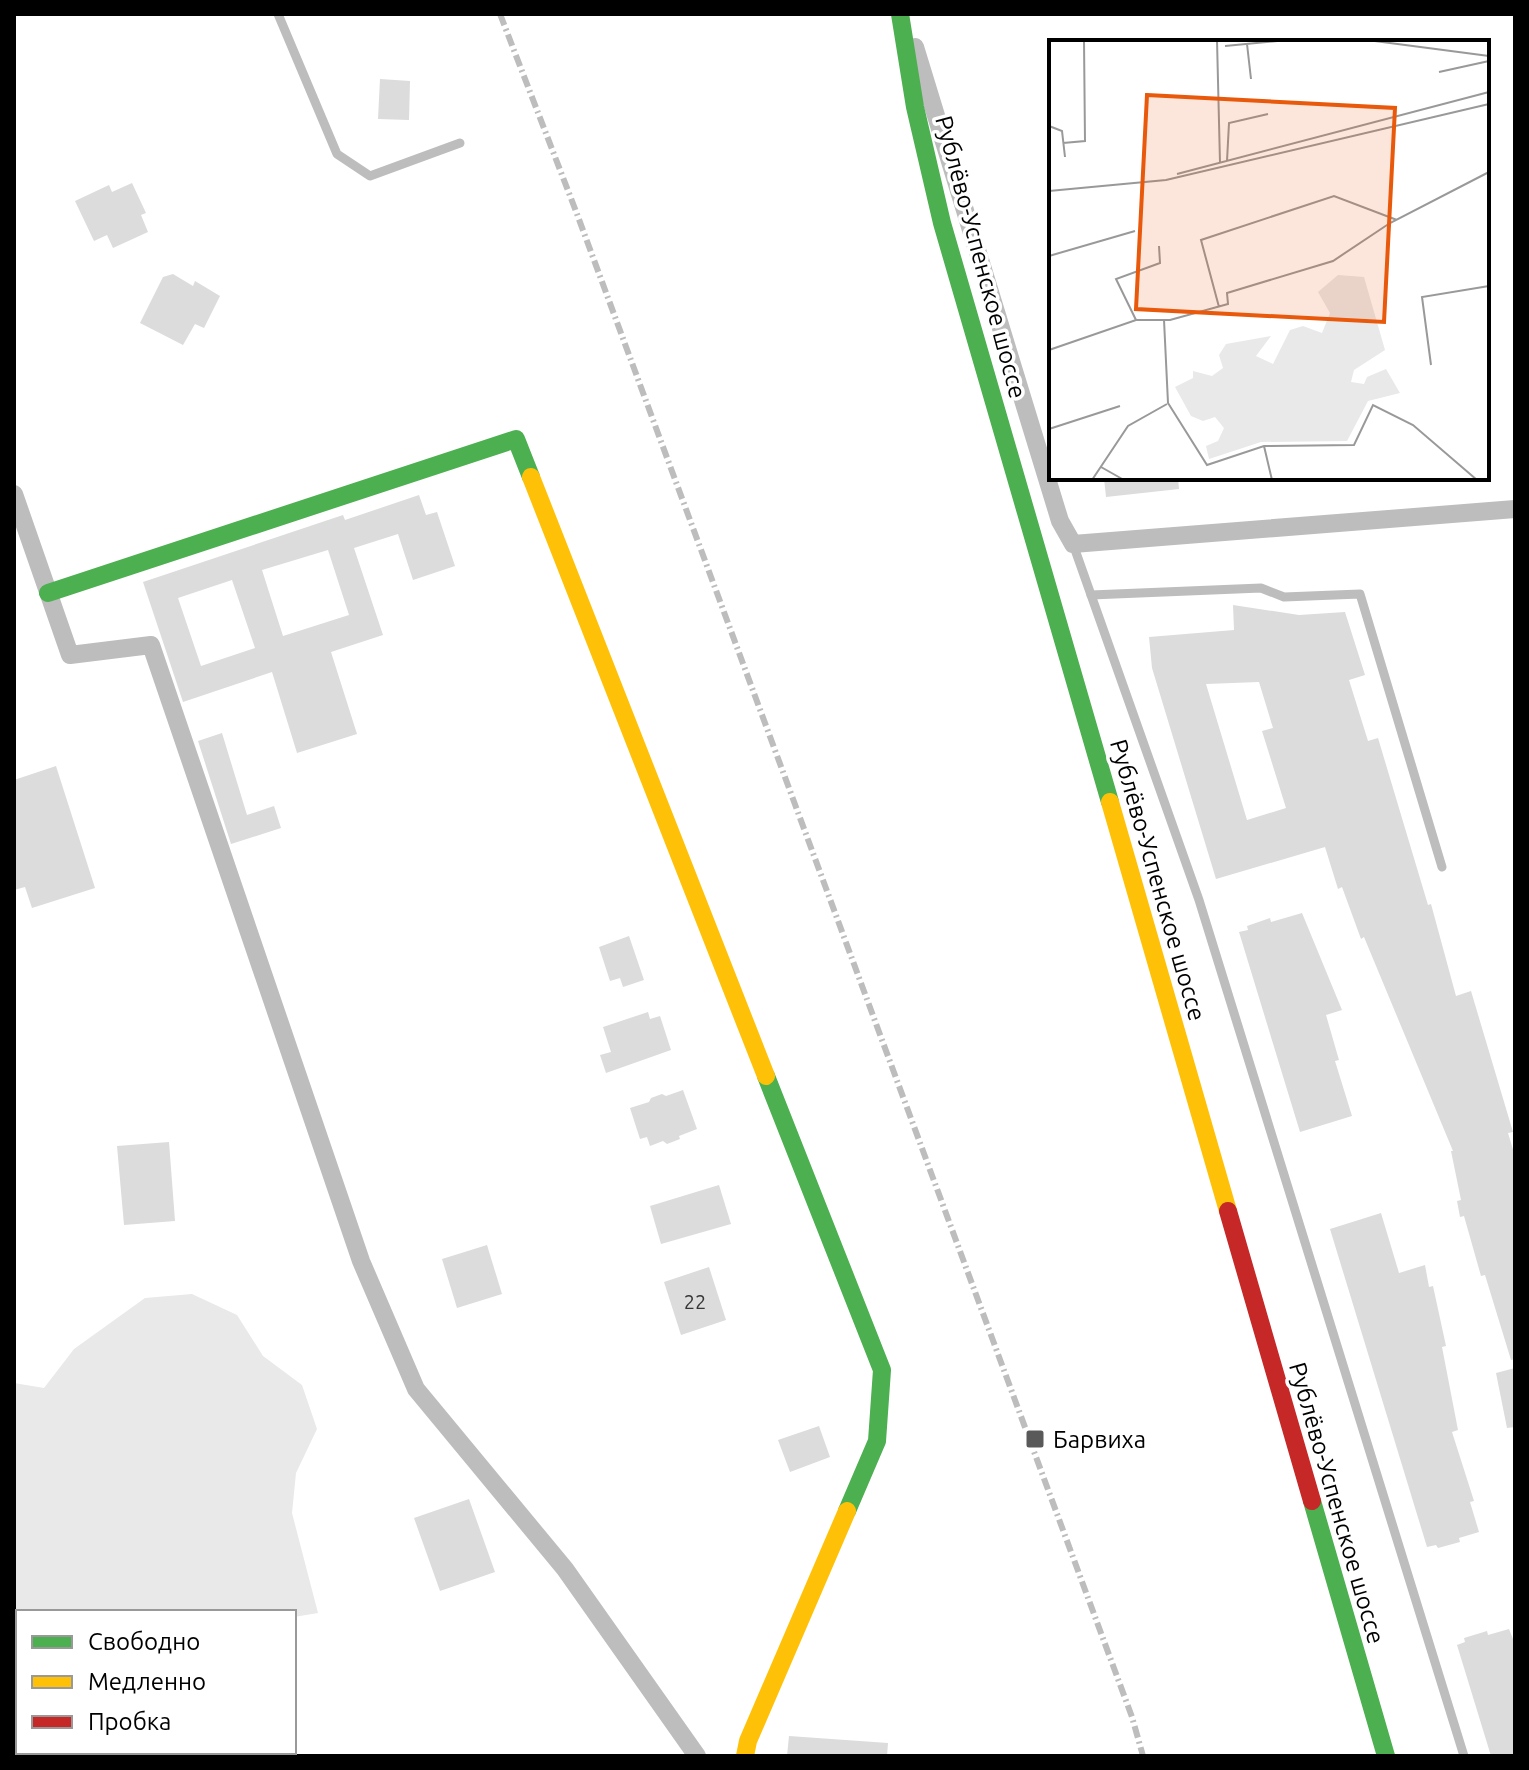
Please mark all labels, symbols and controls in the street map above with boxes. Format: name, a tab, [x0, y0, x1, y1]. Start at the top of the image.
inset map	[1049, 40, 1489, 480]
street label: Рублёво-Успенское шоссе	[930, 113, 1032, 401]
street label: Рублёво-Успенское шоссе	[1105, 736, 1211, 1024]
house number: 22	[684, 1290, 706, 1313]
street label: Рублёво-Успенское шоссе	[1284, 1359, 1390, 1647]
place label: Барвиха	[1053, 1426, 1146, 1453]
marker: Барвиха	[1024, 1428, 1046, 1450]
legend	[16, 1610, 296, 1754]
text: Свободно	[88, 1628, 200, 1655]
text: Медленно	[88, 1668, 206, 1695]
text: Пробка	[88, 1708, 171, 1735]

